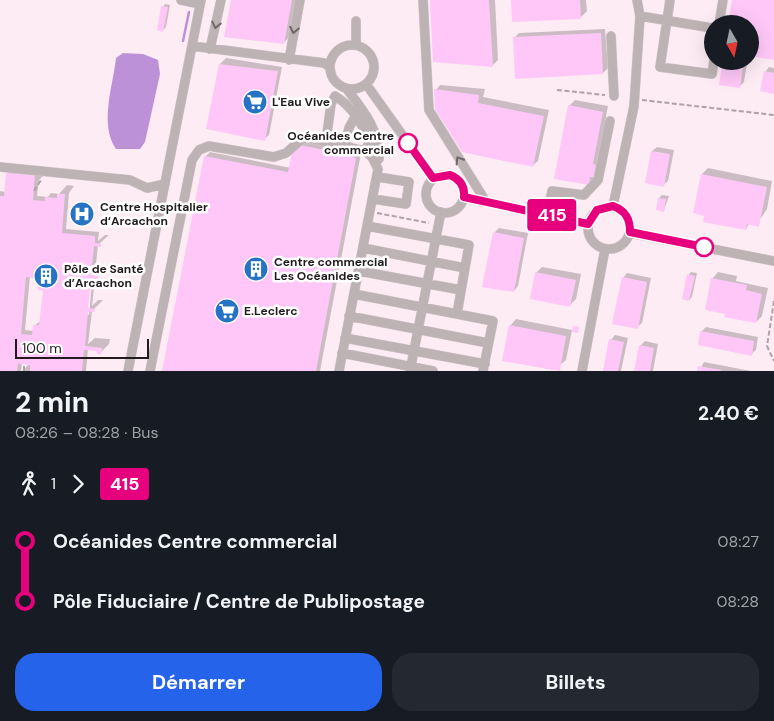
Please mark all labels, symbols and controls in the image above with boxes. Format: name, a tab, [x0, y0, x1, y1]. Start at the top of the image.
north arrow	[704, 15, 759, 70]
map controls	[704, 15, 759, 70]
one-way arrow	[211, 20, 222, 29]
one-way arrow	[290, 25, 300, 34]
supermarket icon: L'Eau Vive	[242, 89, 268, 115]
place label: L'Eau Vive	[272, 94, 330, 110]
place label: Océanides Centre commercial	[287, 128, 394, 158]
marker: Océanides Centre commercial	[398, 133, 418, 153]
one-way arrow	[456, 156, 466, 165]
place label: Centre Hospitalier d‘Arcachon	[100, 199, 208, 229]
line badge: 415	[523, 199, 581, 231]
hospital icon: Centre Hospitalier d‘Arcachon	[69, 201, 95, 227]
text: 415	[537, 203, 567, 227]
unlabelled marker	[694, 237, 714, 257]
place label: Centre commercial Les Océanides	[274, 254, 388, 284]
building icon: Centre commercial Les Océanides	[243, 256, 269, 282]
place label: Pôle de Santé d’Arcachon	[64, 261, 144, 291]
building icon: Pôle de Santé d’Arcachon	[33, 263, 59, 289]
supermarket icon: E.Leclerc	[214, 298, 240, 324]
place label: E.Leclerc	[244, 303, 297, 319]
scale bar	[15, 336, 149, 359]
text: 100 m	[22, 339, 62, 357]
text: 2 min	[15, 384, 89, 421]
text: 2.40 €	[698, 401, 759, 426]
text: 08:26 – 08:28 · Bus	[15, 422, 159, 443]
icon: walk	[15, 470, 43, 498]
icon: forward	[64, 470, 92, 498]
text: 415	[110, 472, 139, 496]
text: 1	[51, 473, 56, 494]
text: Océanides Centre commercial	[53, 529, 337, 554]
text: 08:27	[718, 531, 759, 552]
text: Pôle Fiduciaire / Centre de Publipostage	[53, 589, 425, 614]
text: 08:28	[716, 591, 759, 612]
button: Démarrer	[15, 653, 382, 711]
button: Billets	[392, 653, 759, 711]

